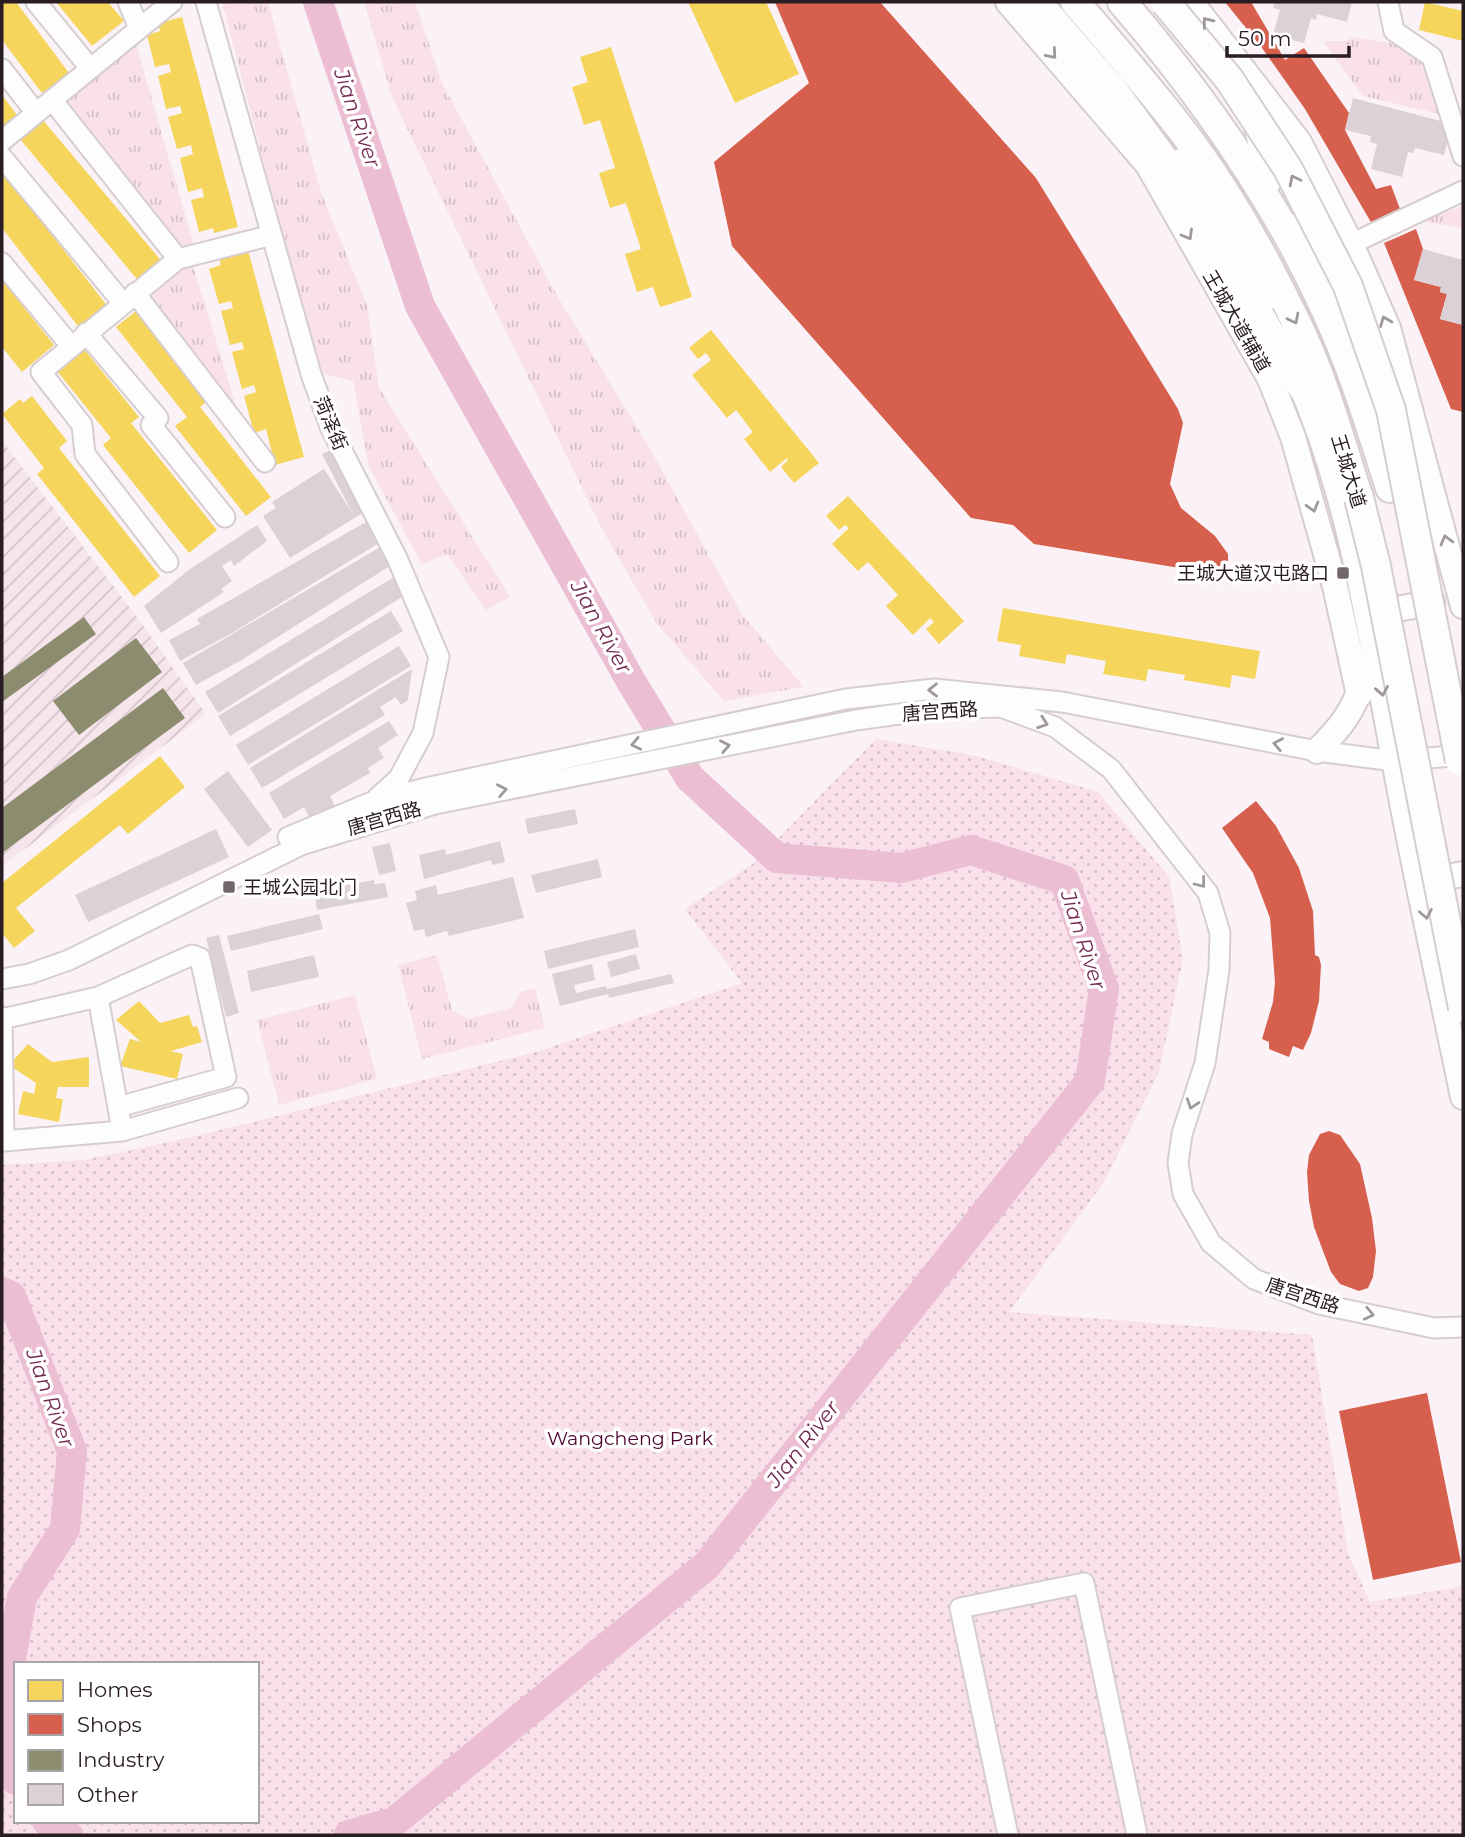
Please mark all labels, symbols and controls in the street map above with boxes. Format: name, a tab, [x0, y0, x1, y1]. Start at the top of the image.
scale bar	[1227, 14, 1350, 58]
one-way arrow	[1203, 17, 1215, 30]
text: 50 m	[1238, 26, 1292, 51]
one-way arrow	[1044, 45, 1056, 58]
water label: Jian River	[329, 64, 386, 171]
one-way arrow	[1289, 175, 1303, 187]
one-way arrow	[1180, 228, 1193, 240]
street label: 王城大道辅道	[1198, 266, 1275, 376]
one-way arrow	[1286, 312, 1300, 324]
one-way arrow	[1379, 316, 1393, 328]
street label: 菏泽街	[309, 392, 352, 454]
street label: 王城大道	[1326, 431, 1371, 511]
one-way arrow	[1304, 501, 1319, 513]
one-way arrow	[1440, 534, 1454, 546]
place label: 王城大道汉屯路口	[1177, 562, 1329, 585]
marker: 王城大道汉屯路口	[1335, 565, 1351, 581]
water label: Jian River	[565, 575, 638, 678]
one-way arrow	[927, 683, 938, 698]
one-way arrow	[1374, 685, 1389, 697]
street label: 唐宫西路	[901, 697, 979, 726]
one-way arrow	[1037, 715, 1049, 729]
one-way arrow	[630, 735, 642, 750]
one-way arrow	[1272, 737, 1284, 752]
one-way arrow	[719, 739, 731, 754]
one-way arrow	[496, 784, 508, 799]
street label: 唐宫西路	[344, 797, 424, 840]
place label: 王城公园北门	[243, 876, 357, 899]
one-way arrow	[1192, 876, 1205, 888]
marker: 王城公园北门	[221, 879, 237, 895]
water label: Jian River	[1055, 886, 1111, 993]
one-way arrow	[1418, 908, 1433, 920]
one-way arrow	[1186, 1097, 1200, 1109]
street label: 唐宫西路	[1263, 1273, 1343, 1318]
one-way arrow	[1363, 1306, 1375, 1321]
water label: Jian River	[21, 1344, 80, 1451]
water label: Jian River	[760, 1395, 844, 1493]
park label: Wangcheng Park	[547, 1427, 714, 1450]
legend	[14, 1662, 259, 1823]
text: Homes	[77, 1677, 152, 1702]
text: Shops	[77, 1712, 142, 1737]
text: Industry	[77, 1747, 165, 1772]
text: Other	[77, 1782, 139, 1807]

